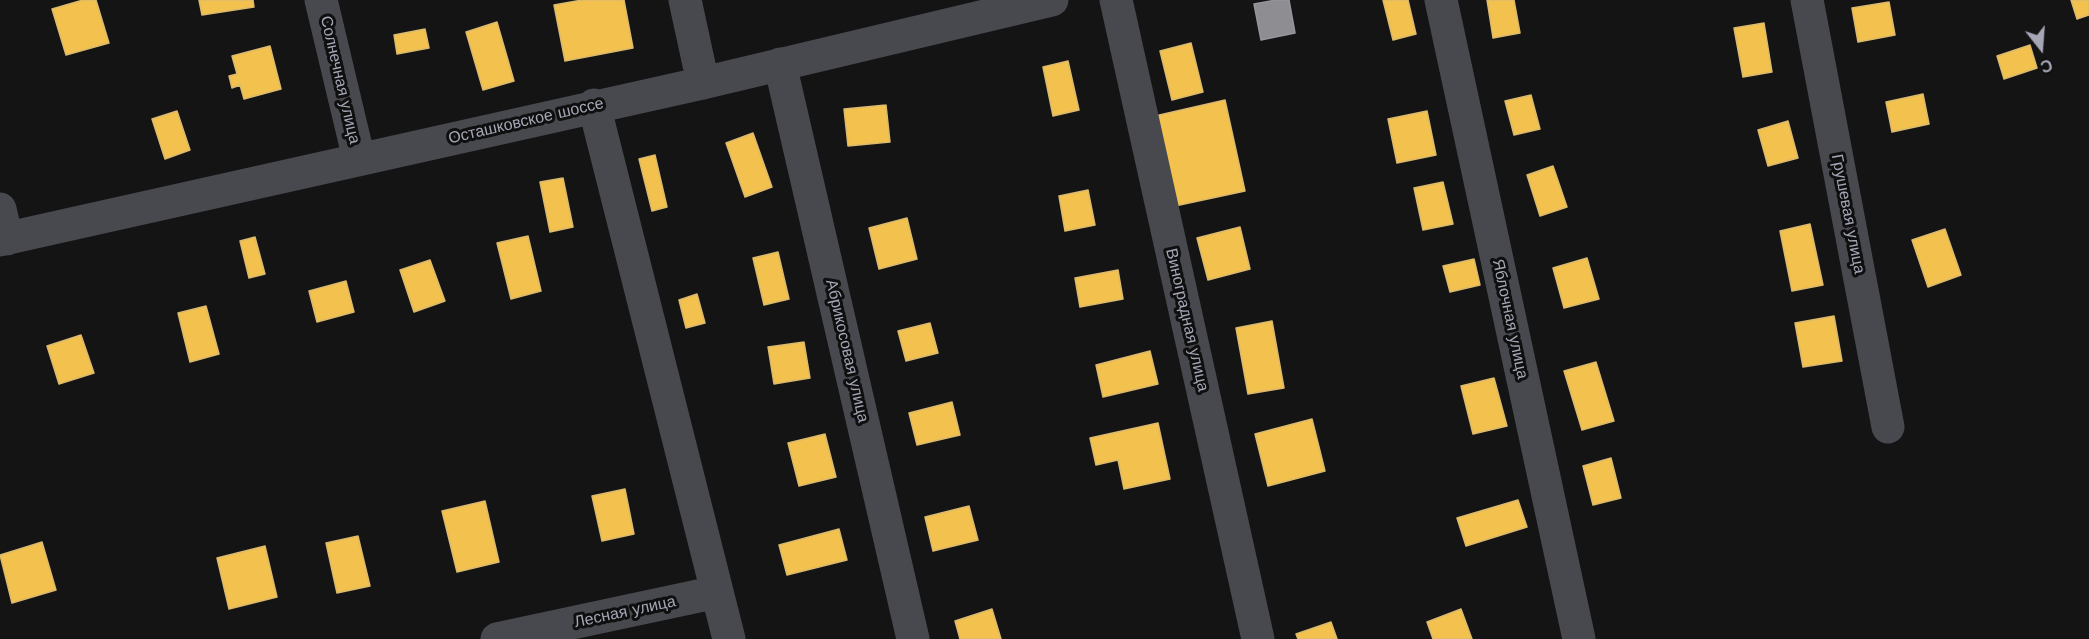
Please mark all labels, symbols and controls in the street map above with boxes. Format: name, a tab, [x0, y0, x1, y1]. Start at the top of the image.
street label: Солнечная улица	[316, 14, 364, 146]
north arrow	[2011, 18, 2071, 78]
text: С	[2038, 55, 2055, 76]
street label: Осташковское шоссе	[446, 94, 606, 148]
street label: Грушевая улица	[1827, 153, 1869, 275]
street label: Виноградная улица	[1161, 247, 1213, 393]
street label: Яблочная улица	[1488, 257, 1532, 381]
street label: Абрикосовая улица	[821, 278, 873, 424]
street label: Лесная улица	[573, 592, 677, 632]

